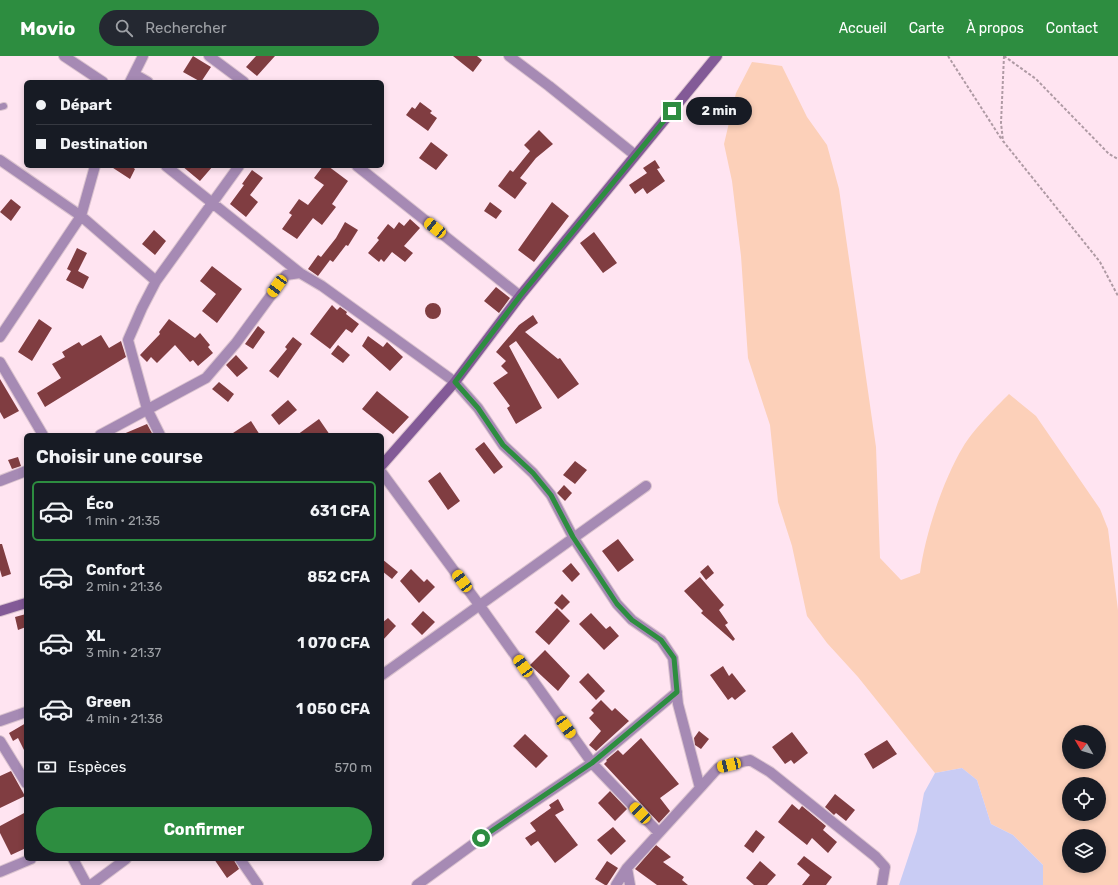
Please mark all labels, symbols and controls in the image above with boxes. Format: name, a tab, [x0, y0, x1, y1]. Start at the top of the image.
search box	[99, 10, 379, 46]
text: Movio	[20, 17, 75, 40]
icon: search	[113, 17, 135, 39]
text: Rechercher	[145, 19, 226, 37]
text: Accueil	[839, 20, 887, 37]
text: Carte	[909, 20, 944, 37]
text: À propos	[966, 20, 1024, 37]
text: Contact	[1046, 20, 1098, 37]
text: Départ	[60, 96, 112, 114]
callout: 2 min	[686, 97, 752, 125]
route end	[663, 102, 681, 120]
text: 2 min	[701, 103, 737, 118]
text: Destination	[60, 135, 148, 153]
car	[422, 216, 448, 240]
car	[265, 273, 289, 299]
text: Choisir une course	[36, 446, 203, 468]
icon: car	[38, 493, 74, 529]
text: Éco	[86, 495, 114, 513]
text: 631 CFA	[310, 502, 370, 520]
text: 1 min · 21:35	[86, 513, 160, 528]
icon: car	[38, 559, 74, 595]
text: Confort	[86, 561, 145, 579]
text: 852 CFA	[307, 568, 370, 586]
car	[450, 568, 474, 594]
text: 2 min · 21:36	[86, 579, 162, 594]
icon: car	[38, 625, 74, 661]
text: XL	[86, 627, 105, 645]
text: 1 070 CFA	[297, 634, 370, 652]
text: 3 min · 21:37	[86, 645, 161, 660]
car	[511, 653, 535, 679]
icon: car	[38, 691, 74, 727]
text: Green	[86, 693, 131, 711]
text: 1 050 CFA	[296, 700, 370, 718]
text: 4 min · 21:38	[86, 711, 163, 726]
car	[554, 714, 578, 740]
north arrow	[1062, 725, 1106, 769]
map controls	[1062, 725, 1106, 873]
icon: cash	[36, 756, 58, 778]
car	[716, 756, 742, 774]
text: Espèces	[68, 758, 126, 776]
text: 570 m	[335, 760, 372, 775]
button: locate	[1062, 777, 1106, 821]
car	[627, 800, 653, 826]
button: Confirmer	[36, 807, 372, 853]
route start	[472, 829, 490, 847]
button: layers	[1062, 829, 1106, 873]

